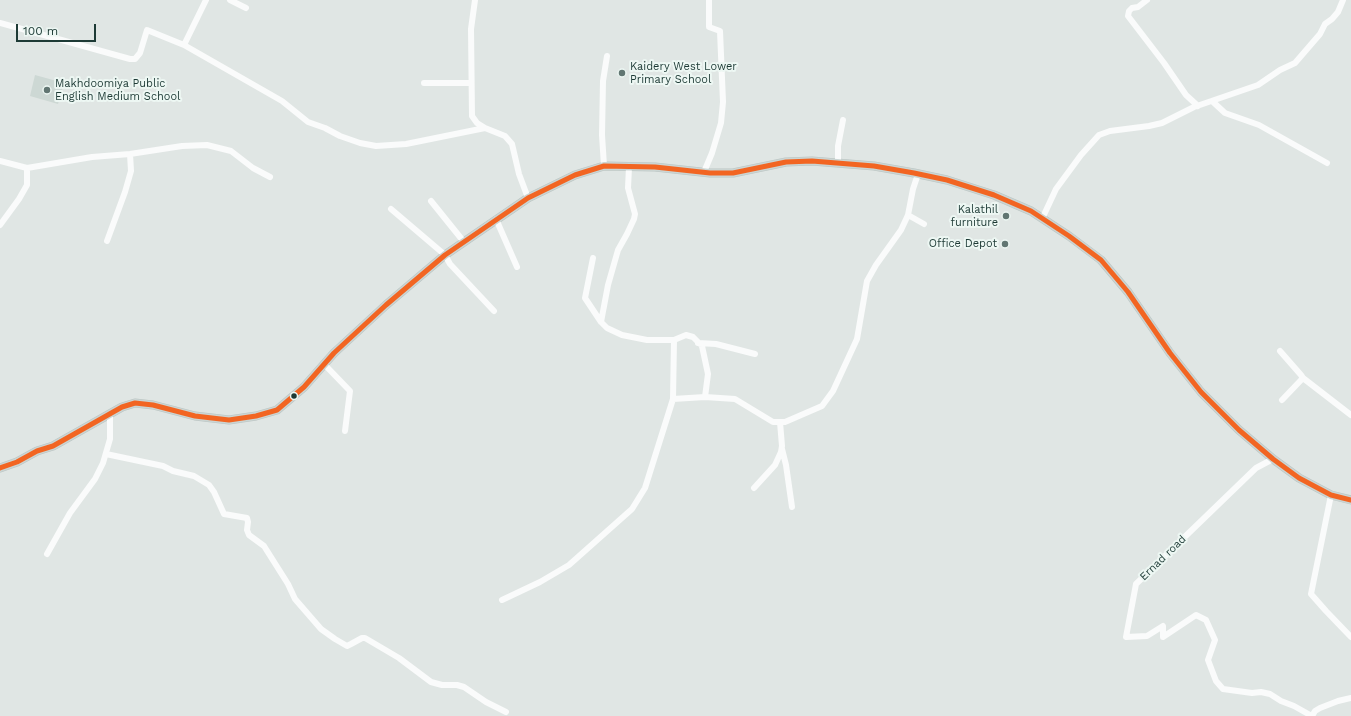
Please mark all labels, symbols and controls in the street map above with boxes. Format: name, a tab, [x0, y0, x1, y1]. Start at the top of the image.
scale bar	[18, 16, 98, 42]
text: 100 m	[23, 24, 58, 38]
place label: Kaidery West Lower Primary School	[630, 60, 737, 86]
marker: Kaidery West Lower Primary School	[617, 68, 627, 78]
place label: Makhdoomiya Public English Medium School	[55, 77, 180, 103]
marker: Makhdoomiya Public English Medium School	[42, 85, 52, 95]
place label: Kalathil furniture	[951, 203, 998, 229]
marker: Kalathil furniture	[1001, 211, 1011, 221]
place label: Office Depot	[929, 237, 997, 251]
marker: Office Depot	[1000, 239, 1010, 249]
unlabelled marker	[289, 391, 299, 401]
street label: Ernad road	[1137, 533, 1189, 583]

